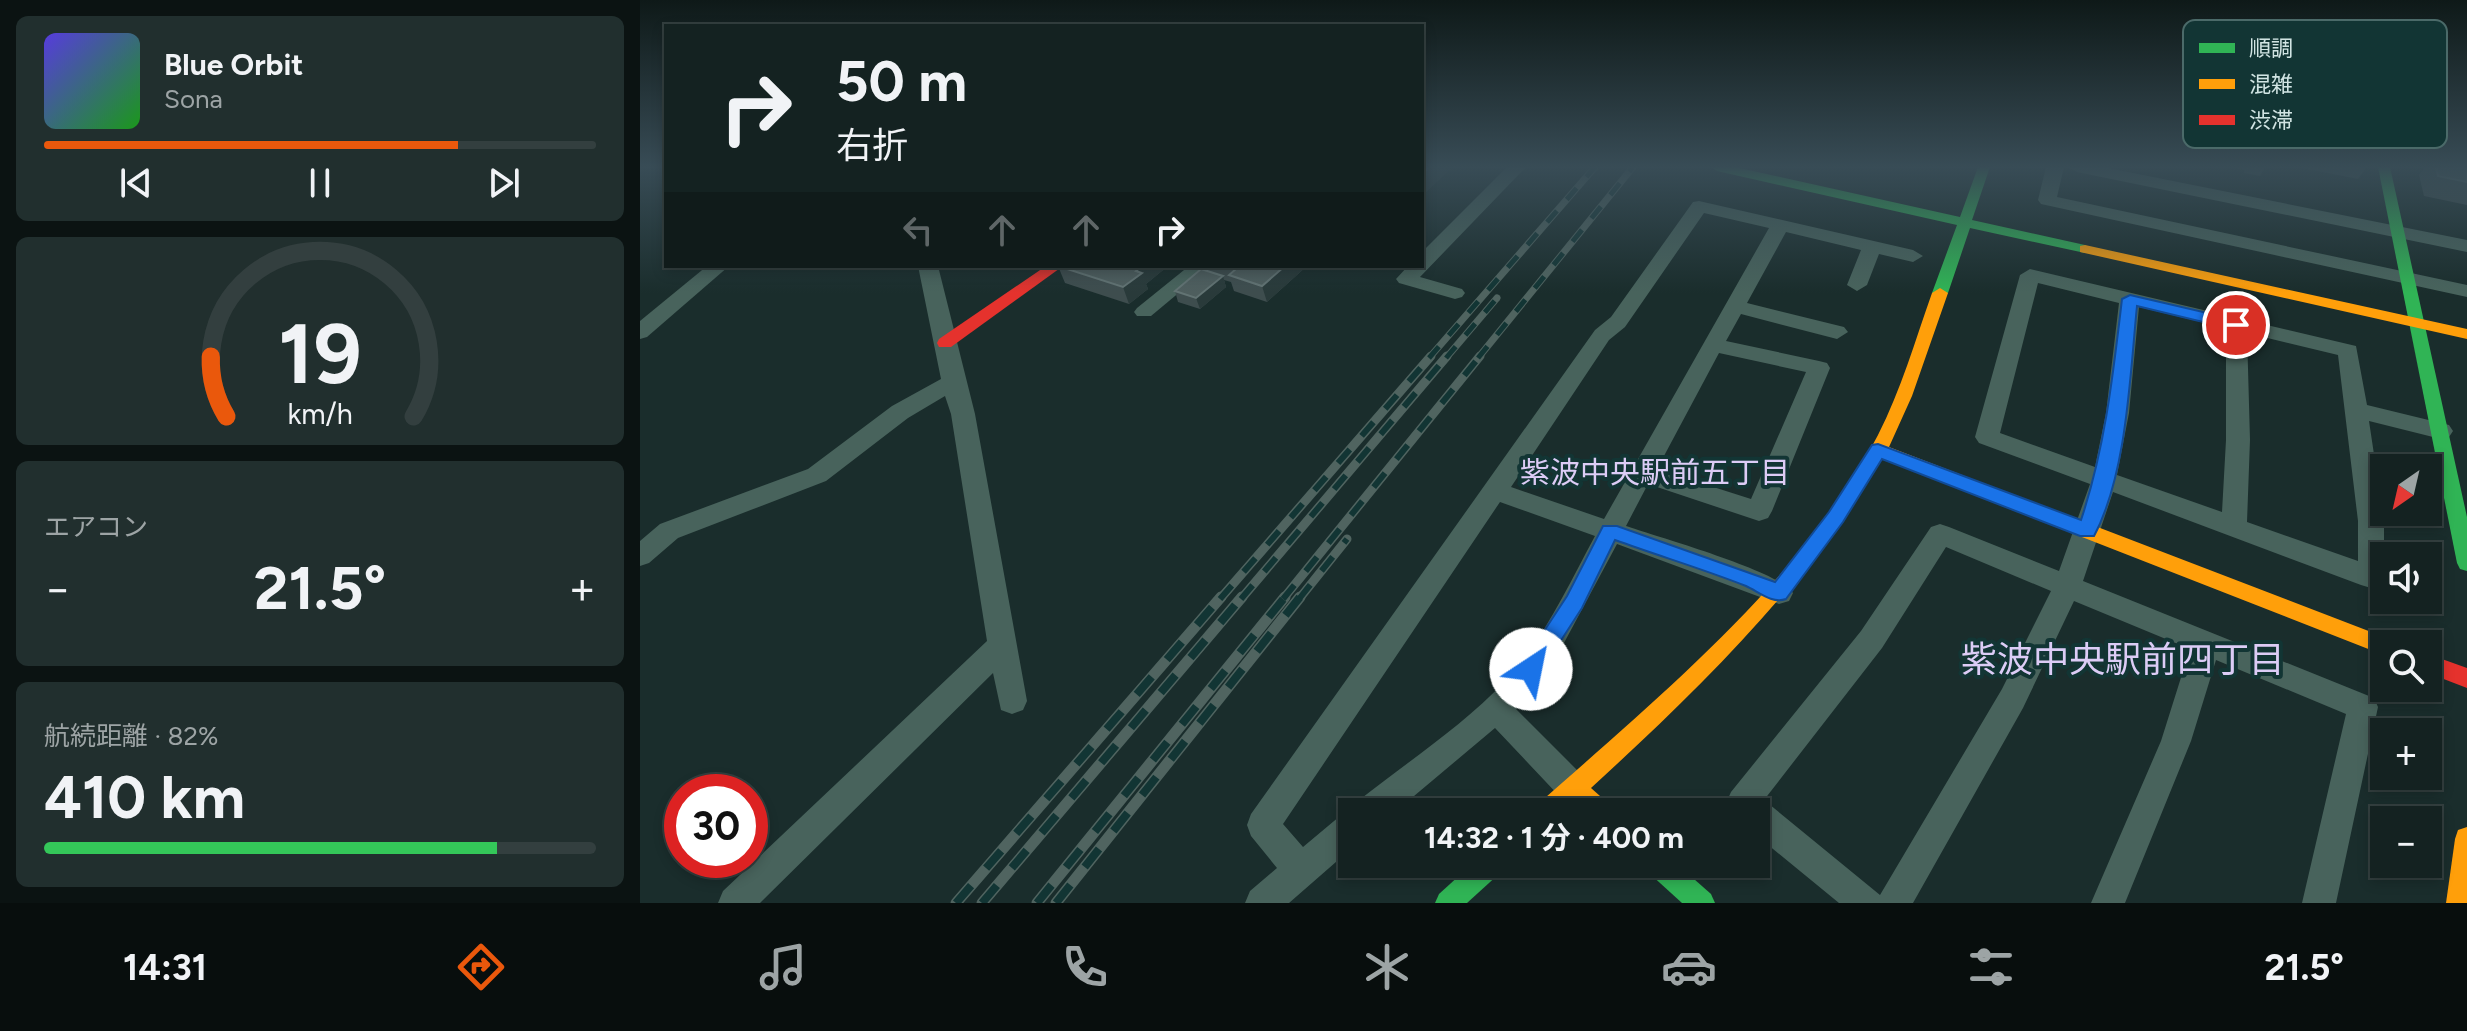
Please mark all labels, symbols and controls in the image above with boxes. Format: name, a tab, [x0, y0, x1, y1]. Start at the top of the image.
legend	[2183, 20, 2447, 148]
text: 順調	[2249, 35, 2293, 62]
text: Blue Orbit	[164, 46, 303, 83]
text: 50 m	[836, 48, 967, 115]
icon: right	[704, 56, 808, 160]
text: 混雑	[2249, 71, 2293, 98]
text: Sona	[164, 83, 223, 115]
text: 渋滞	[2249, 107, 2293, 134]
text: 右折	[836, 124, 908, 167]
icon: previous	[114, 161, 158, 205]
icon: pause	[298, 161, 342, 205]
icon: next	[482, 161, 526, 205]
icon: left	[896, 208, 940, 252]
icon: ahead	[980, 208, 1024, 252]
icon: ahead	[1064, 208, 1108, 252]
icon: right	[1148, 208, 1192, 252]
pin	[2202, 291, 2270, 359]
icon: arrive	[2214, 303, 2258, 347]
text: 19	[278, 304, 362, 404]
text: km/h	[287, 397, 353, 431]
district label: 紫波中央駅前五丁目	[1520, 454, 1790, 491]
north arrow	[2370, 454, 2442, 526]
map controls	[2370, 454, 2442, 878]
text: エアコン	[44, 511, 148, 543]
button: sound	[2370, 542, 2442, 614]
text: 21.5°	[254, 552, 386, 624]
text: −	[44, 562, 71, 615]
text: +	[569, 562, 596, 615]
position arrow	[1489, 627, 1573, 711]
button: search	[2370, 630, 2442, 702]
district label: 紫波中央駅前四丁目	[1961, 638, 2285, 681]
button: +	[2370, 718, 2442, 790]
text: 航続距離 · 82%	[44, 720, 218, 752]
text: 410 km	[44, 761, 245, 833]
speed limit sign: 30	[664, 774, 768, 878]
button: −	[2370, 806, 2442, 878]
text: 14:32 · 1 分 · 400 m	[1424, 819, 1684, 856]
icon: directions	[453, 939, 509, 995]
icon: music	[755, 939, 811, 995]
icon: phone	[1057, 939, 1113, 995]
icon: climate	[1359, 939, 1415, 995]
icon: car	[1661, 939, 1717, 995]
icon: filters	[1963, 939, 2019, 995]
text: 14:31	[123, 946, 207, 989]
text: 21.5°	[2264, 946, 2344, 989]

